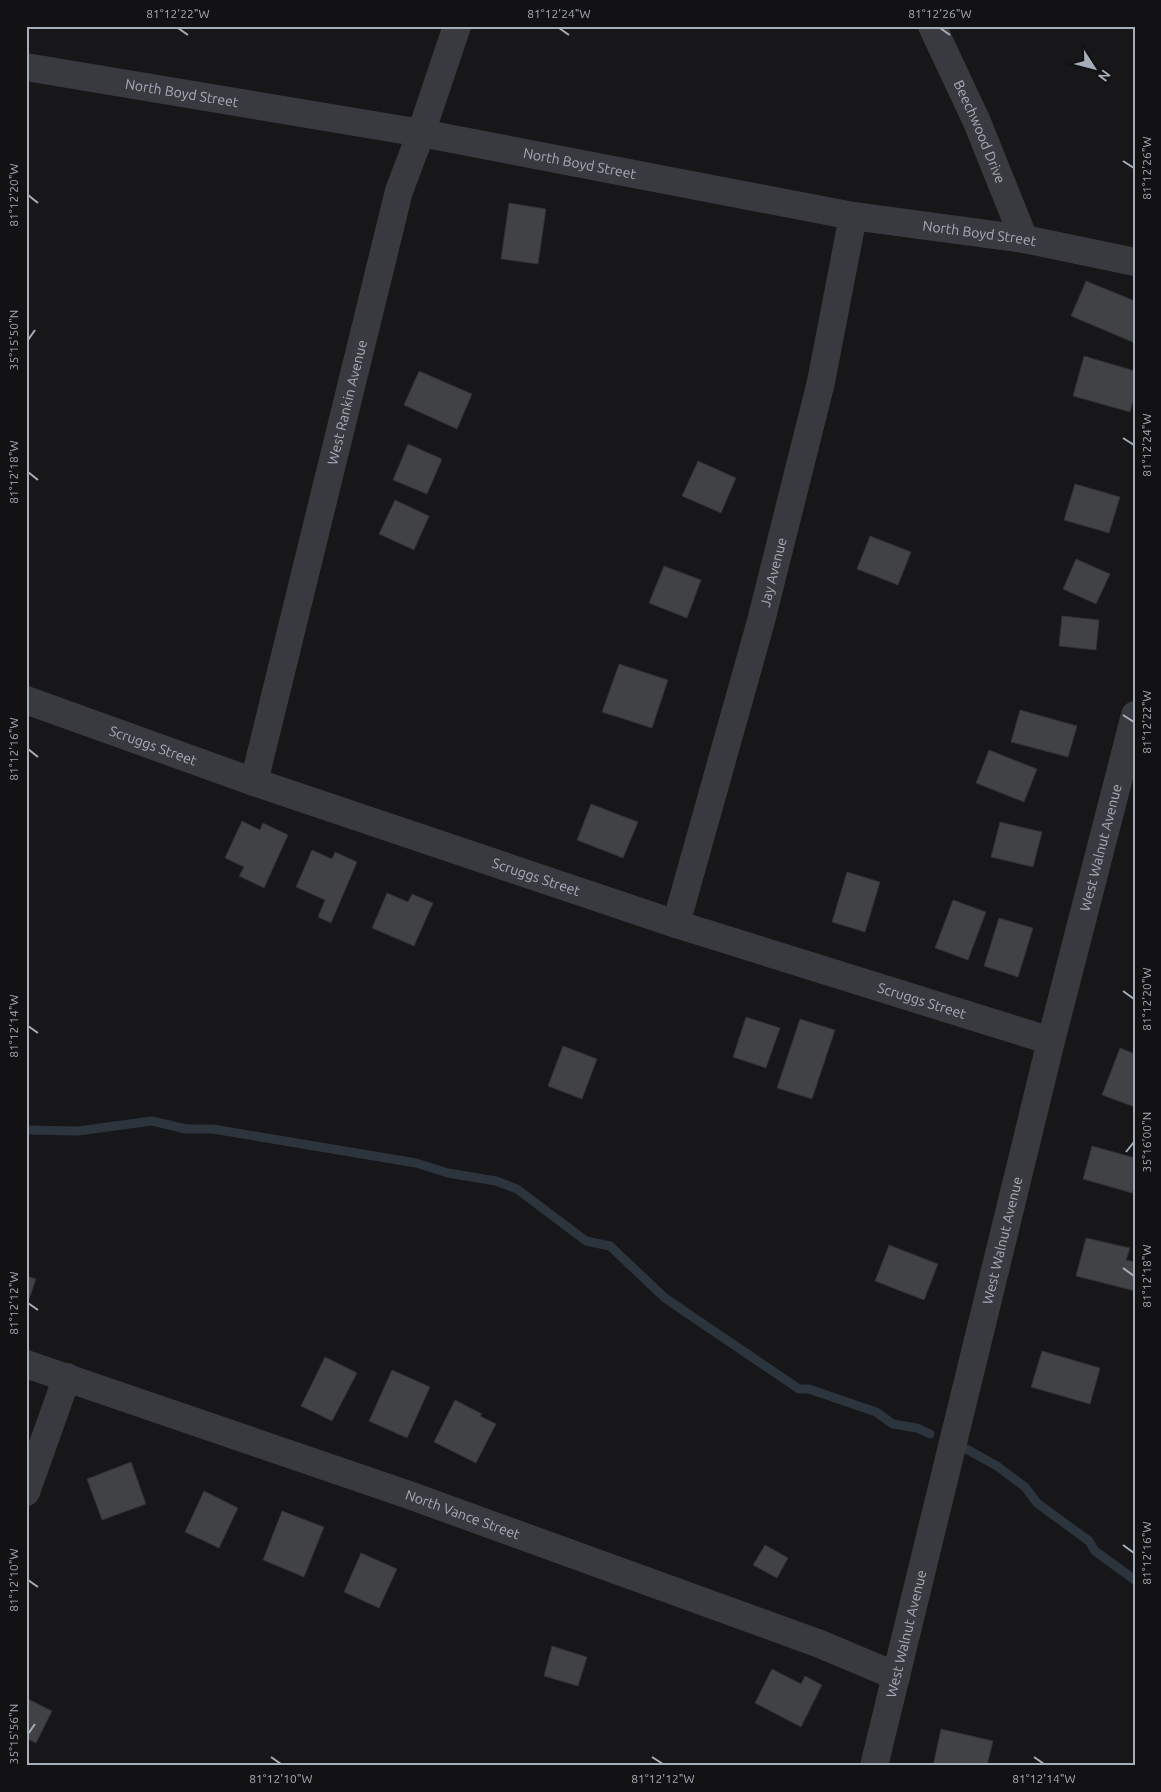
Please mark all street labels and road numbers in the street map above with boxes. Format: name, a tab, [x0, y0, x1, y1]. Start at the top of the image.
street label: North Boyd Street	[124, 76, 240, 110]
street label: Beechwood Drive	[951, 78, 1009, 186]
street label: North Boyd Street	[522, 145, 638, 182]
street label: North Boyd Street	[922, 217, 1038, 249]
street label: West Rankin Avenue	[324, 338, 370, 466]
street label: Jay Avenue	[757, 536, 790, 609]
street label: Scruggs Street	[107, 723, 199, 769]
street label: West Walnut Avenue	[1077, 782, 1125, 913]
street label: Scruggs Street	[490, 855, 583, 899]
street label: Scruggs Street	[876, 979, 968, 1022]
street label: West Walnut Avenue	[979, 1175, 1026, 1306]
street label: North Vance Street	[403, 1486, 523, 1543]
street label: West Walnut Avenue	[883, 1568, 930, 1699]

